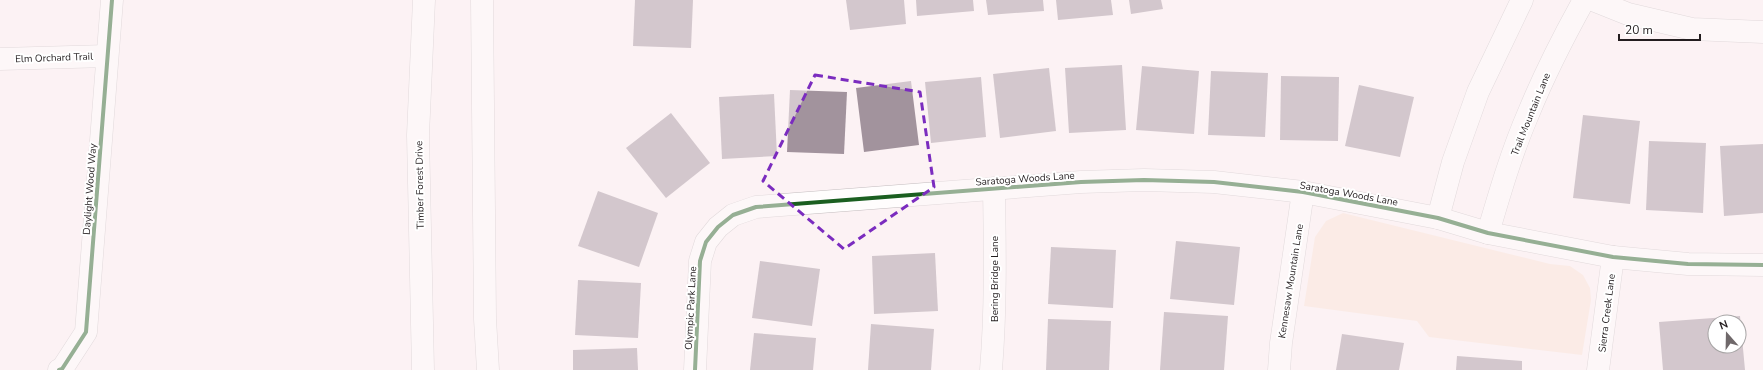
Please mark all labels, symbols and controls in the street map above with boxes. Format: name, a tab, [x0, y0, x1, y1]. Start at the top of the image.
scale bar	[1619, 16, 1700, 42]
text: 20 m	[1625, 22, 1653, 38]
street label: Elm Orchard Trail	[15, 50, 93, 66]
street label: Trail Mountain Lane	[1508, 71, 1554, 158]
street label: Timber Forest Drive	[412, 141, 428, 229]
street label: Daylight Wood Way	[80, 142, 100, 235]
street label: Saratoga Woods Lane	[975, 169, 1075, 189]
street label: Saratoga Woods Lane	[1299, 178, 1399, 210]
street label: Kennesaw Mountain Lane	[1275, 223, 1307, 339]
street label: Bering Bridge Lane	[988, 236, 1002, 322]
street label: Olympic Park Lane	[682, 266, 700, 350]
street label: Sierra Creek Lane	[1595, 273, 1619, 353]
north arrow	[1707, 314, 1747, 354]
text: N	[1717, 317, 1730, 334]

